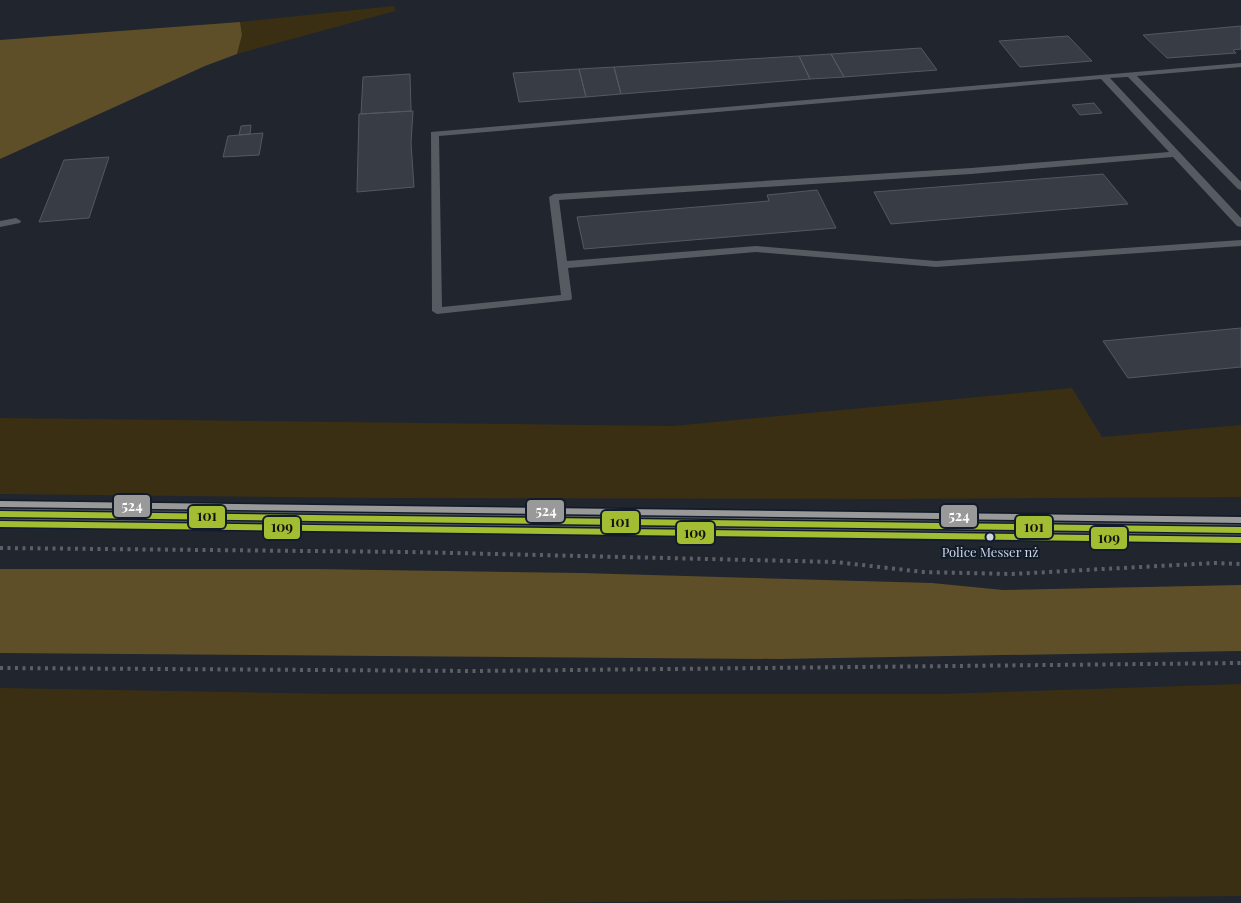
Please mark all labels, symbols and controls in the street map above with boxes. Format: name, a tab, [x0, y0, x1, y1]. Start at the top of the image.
line badge: 524	[113, 494, 151, 518]
text: 524	[121, 496, 143, 515]
line badge: 524	[526, 499, 565, 523]
text: 524	[535, 501, 557, 520]
line badge: 524	[940, 504, 978, 528]
line badge: 101	[188, 505, 226, 529]
text: 101	[197, 506, 217, 525]
text: 524	[948, 506, 970, 525]
line badge: 101	[601, 510, 640, 534]
text: 101	[610, 512, 630, 531]
line badge: 101	[1015, 515, 1053, 539]
line badge: 109	[263, 516, 301, 540]
text: 109	[271, 517, 293, 536]
text: 101	[1024, 517, 1044, 536]
line badge: 109	[676, 521, 715, 545]
text: 109	[684, 523, 706, 542]
line badge: 109	[1090, 526, 1128, 550]
text: 109	[1098, 528, 1120, 547]
marker: Police Messer nż	[985, 532, 995, 542]
place label: Police Messer nż	[942, 543, 1038, 560]

